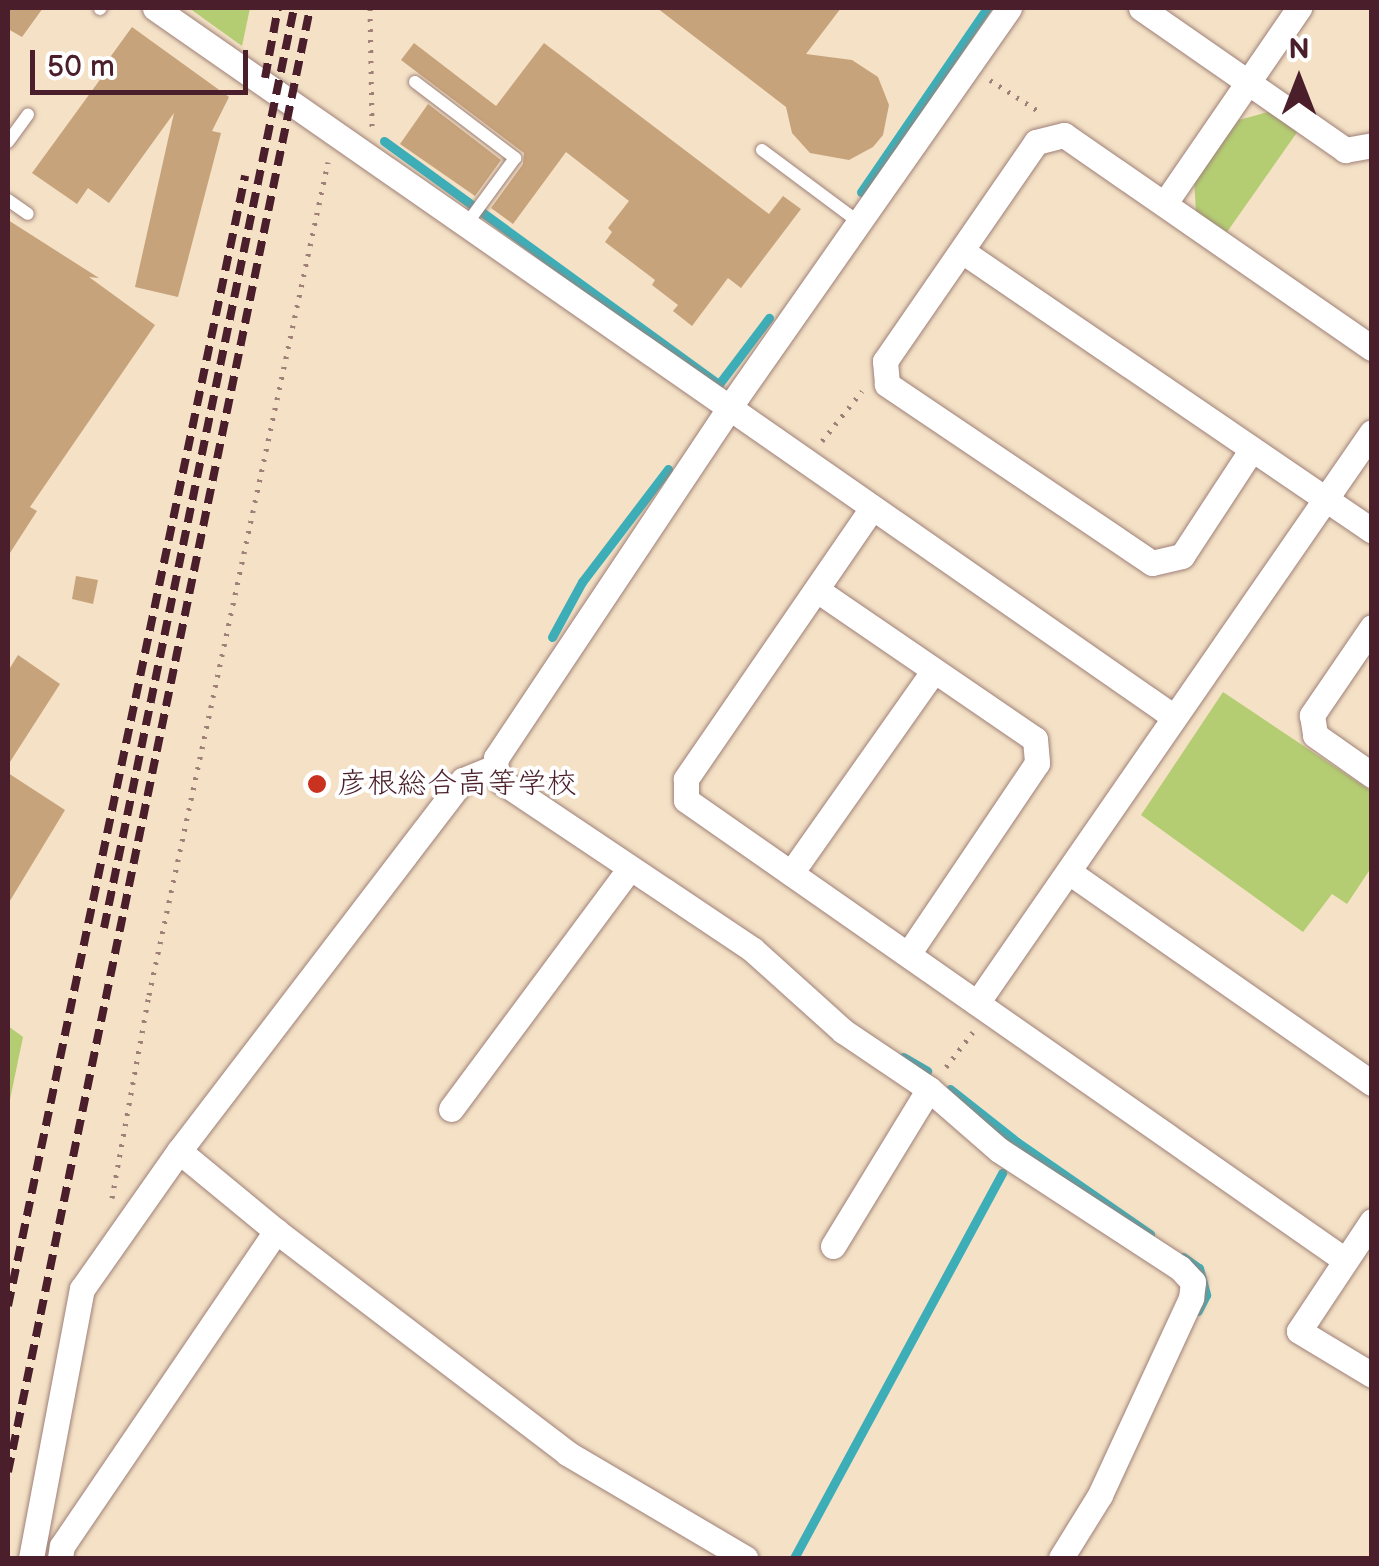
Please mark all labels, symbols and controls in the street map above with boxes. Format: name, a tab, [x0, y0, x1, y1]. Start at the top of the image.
scale bar	[35, 30, 252, 92]
north arrow	[1249, 30, 1349, 130]
text: N	[1288, 33, 1310, 66]
text: 50 m	[47, 49, 115, 85]
place label: 彦根総合高等学校	[337, 766, 577, 802]
marker: 彦根総合高等学校	[306, 773, 328, 795]

